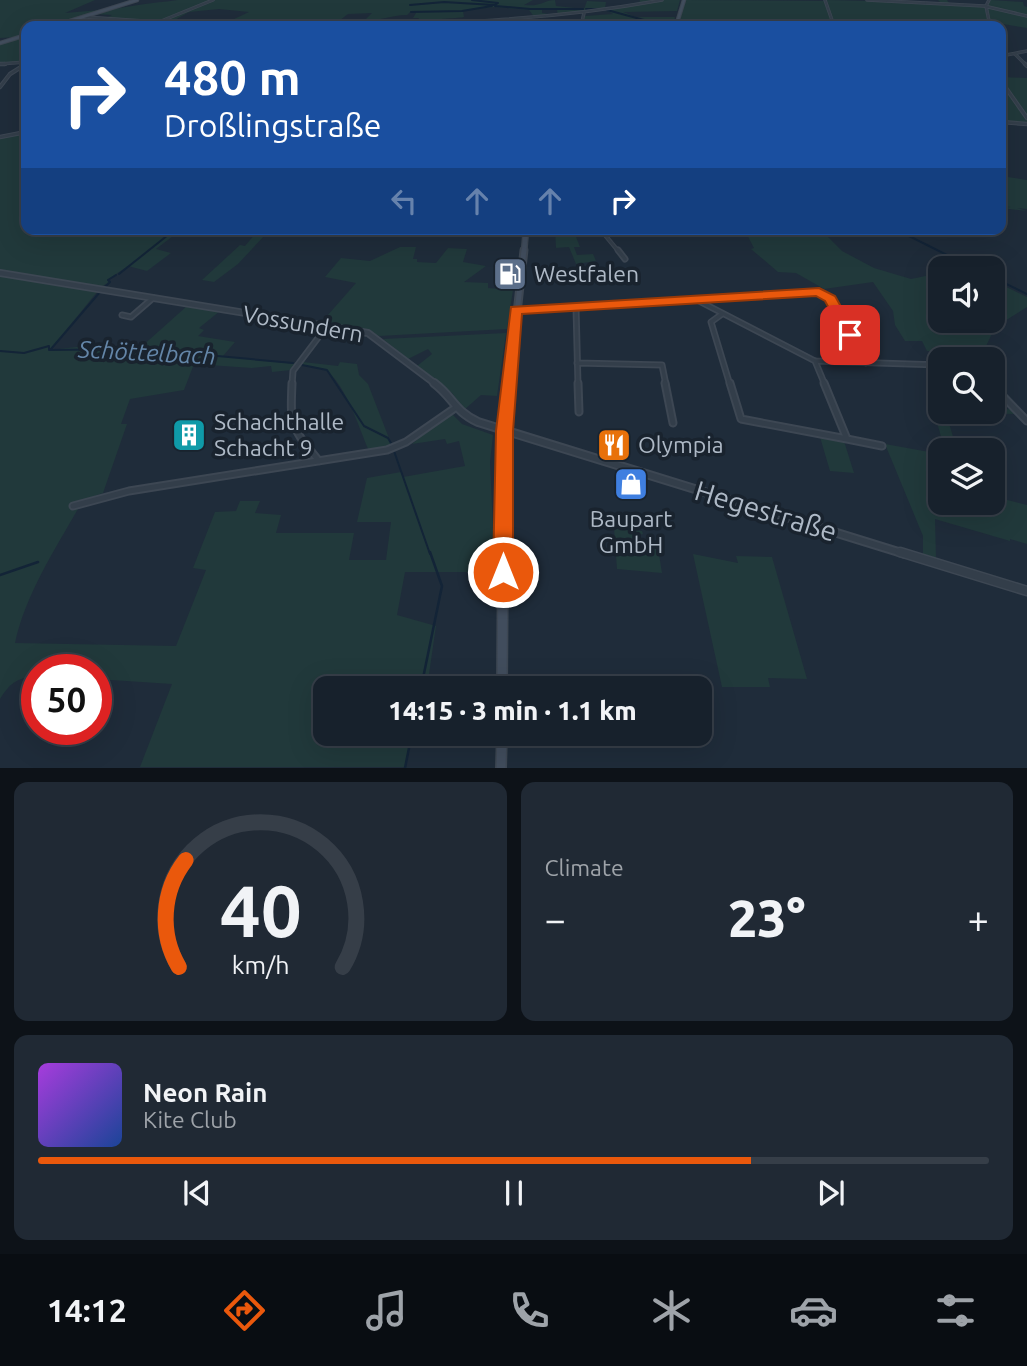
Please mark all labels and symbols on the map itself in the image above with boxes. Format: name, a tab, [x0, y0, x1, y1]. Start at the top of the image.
fuel station icon: Westfalen	[491, 255, 529, 293]
place label: Westfalen	[534, 261, 639, 286]
street label: Vossundern	[241, 301, 365, 346]
pin	[820, 305, 880, 365]
water label: Schöttelbach	[77, 335, 216, 370]
place label: Schachthalle Schacht 9	[214, 409, 344, 460]
building icon: Schachthalle Schacht 9	[170, 416, 208, 454]
restaurant icon: Olympia	[595, 426, 633, 464]
place label: Olympia	[638, 432, 724, 457]
shop icon: Baupart GmbH	[612, 465, 650, 503]
street label: Hegestraße	[691, 474, 841, 547]
place label: Baupart GmbH	[590, 506, 672, 557]
position arrow	[466, 535, 540, 609]
speed limit sign: 50	[21, 654, 112, 745]

